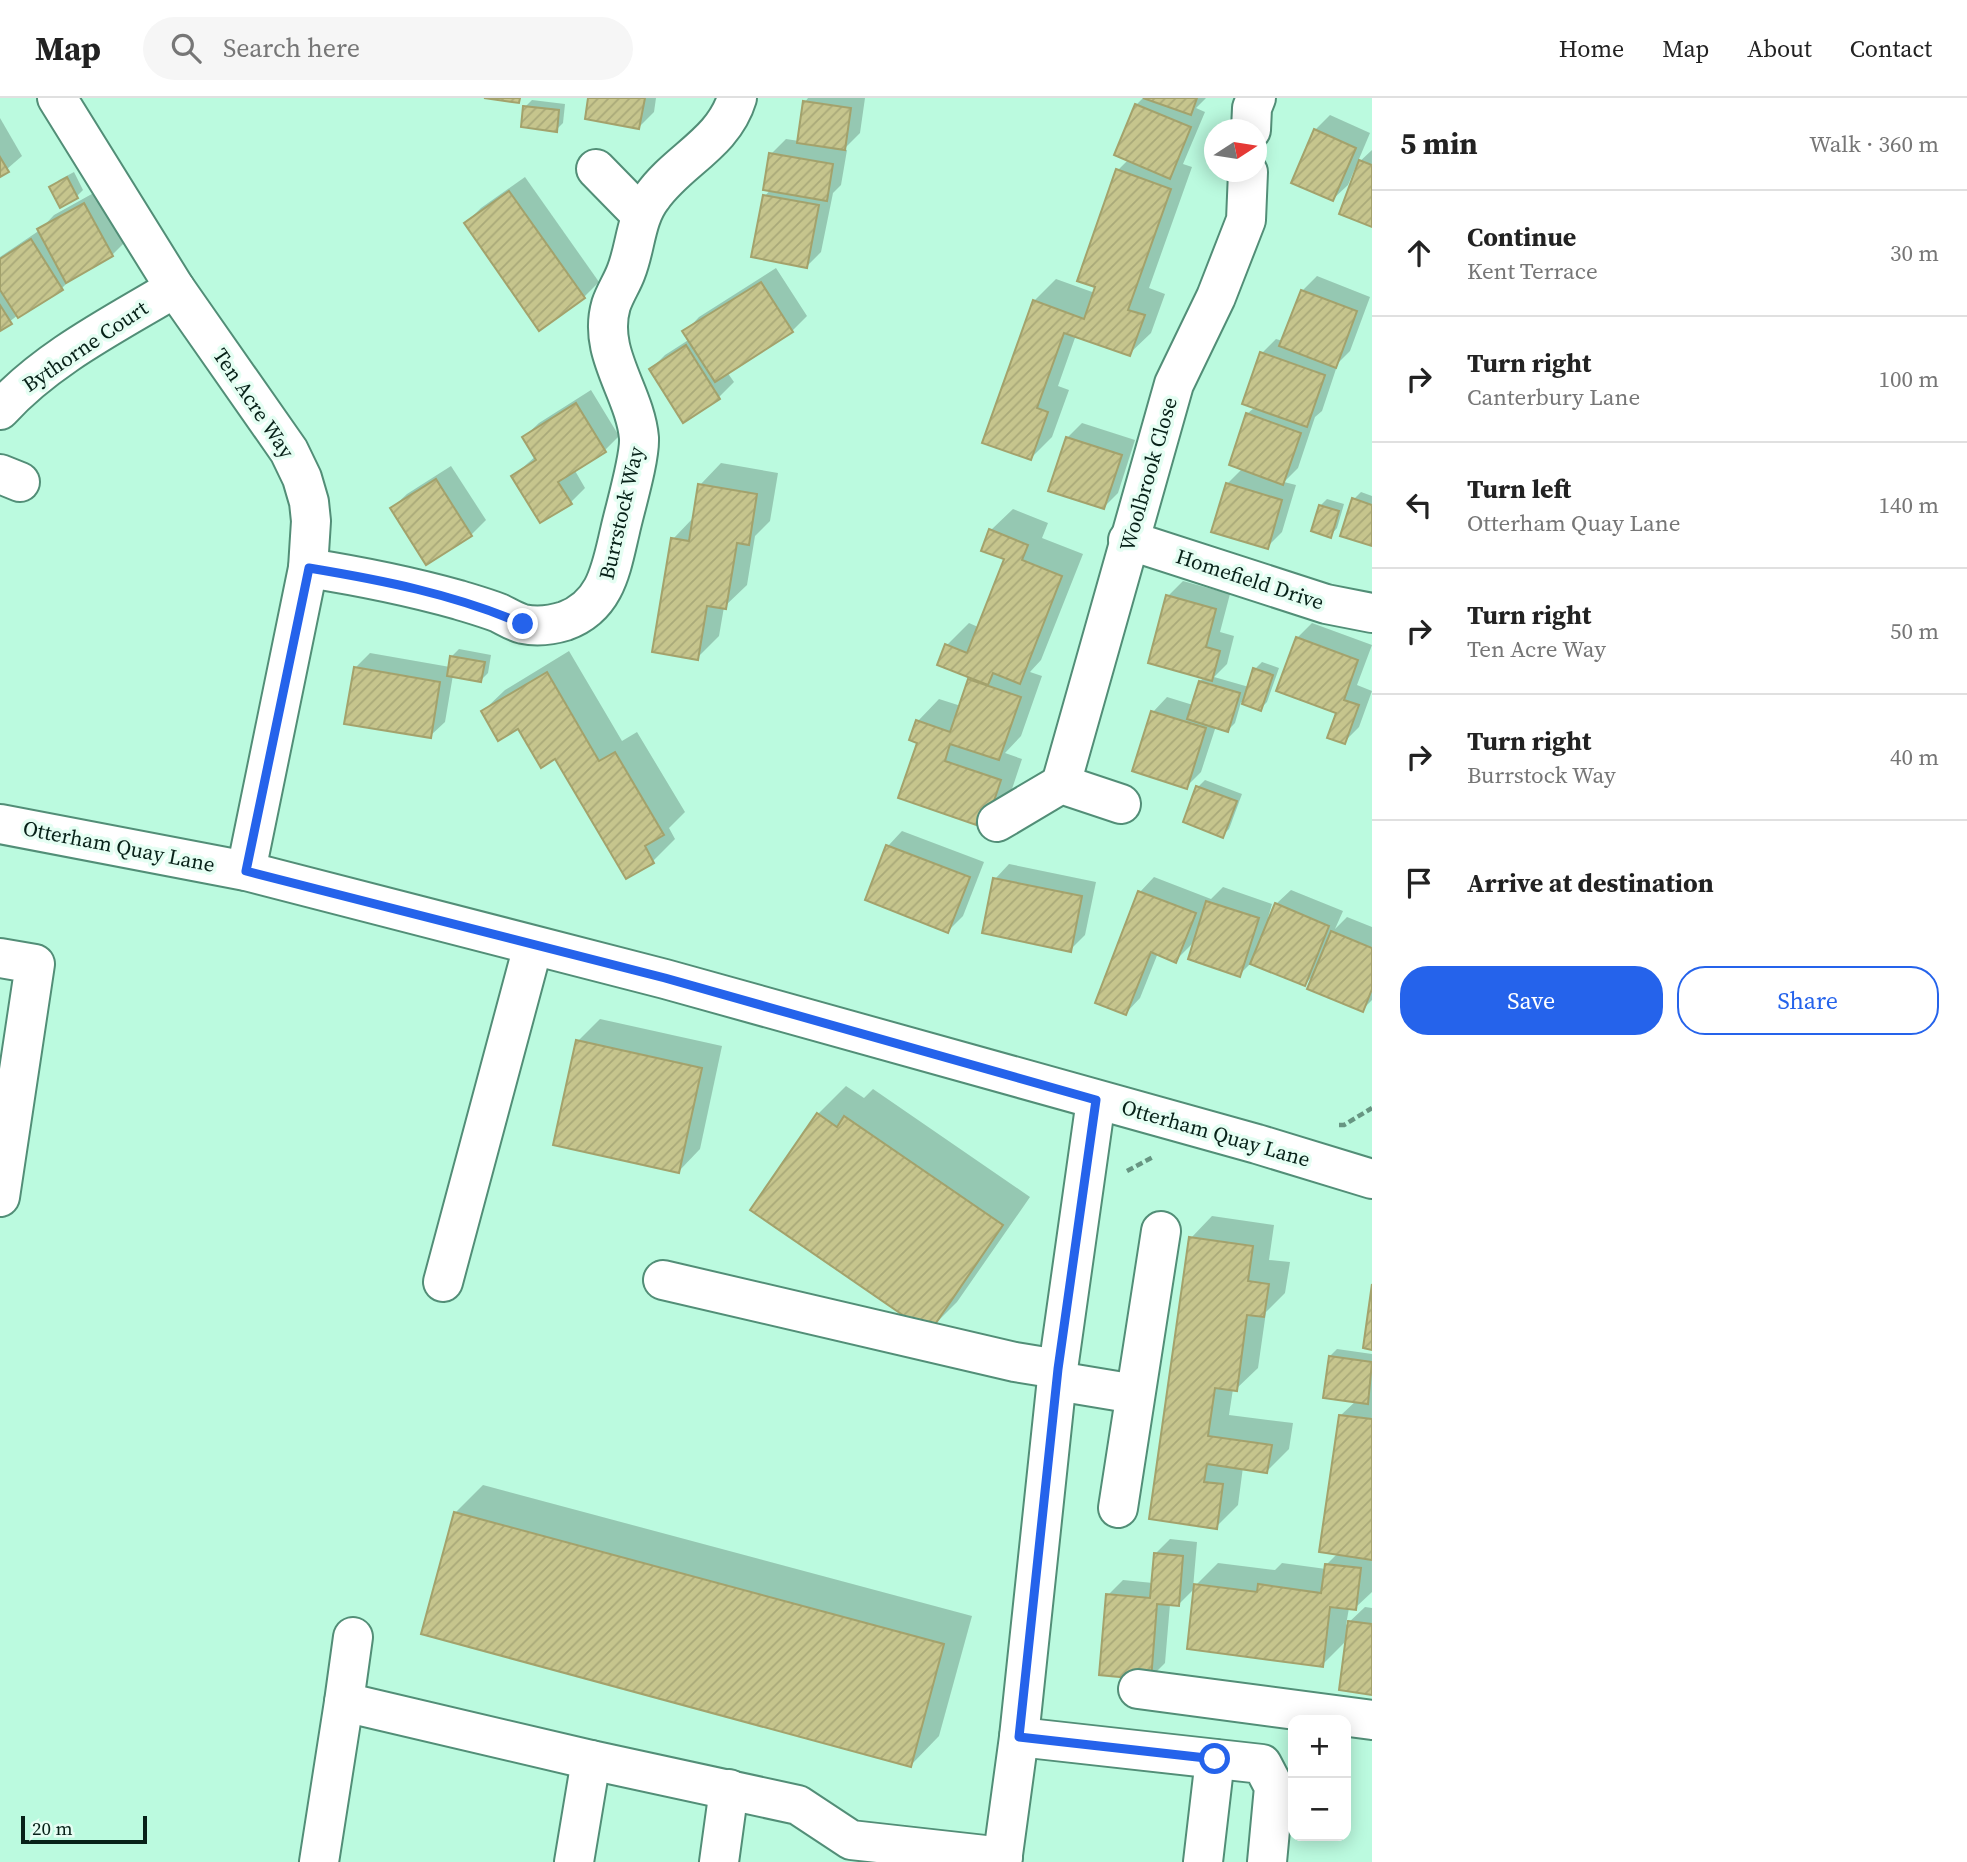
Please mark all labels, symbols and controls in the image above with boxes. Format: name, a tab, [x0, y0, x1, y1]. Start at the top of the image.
search box	[143, 17, 633, 80]
text: Map	[35, 26, 101, 71]
icon: search	[167, 29, 205, 67]
text: Search here	[223, 30, 360, 66]
text: Home	[1559, 32, 1624, 65]
text: Map	[1662, 32, 1709, 65]
text: About	[1747, 32, 1812, 65]
text: Contact	[1850, 32, 1932, 65]
north arrow	[1204, 119, 1267, 182]
text: 5 min	[1400, 123, 1478, 164]
text: Walk · 360 m	[1809, 128, 1939, 160]
text: Continue	[1467, 219, 1576, 255]
icon: ahead	[1400, 234, 1438, 272]
text: 30 m	[1890, 237, 1939, 269]
text: Kent Terrace	[1467, 255, 1598, 287]
street label: Bythorne Court	[17, 293, 153, 399]
street label: Ten Acre Way	[206, 342, 302, 464]
text: Turn right	[1467, 345, 1591, 381]
icon: right	[1400, 360, 1438, 398]
text: 100 m	[1878, 363, 1939, 395]
text: Canterbury Lane	[1467, 381, 1640, 413]
street label: Woolbrook Close	[1112, 394, 1184, 554]
street label: Burrstock Way	[592, 443, 650, 582]
text: Turn left	[1467, 471, 1571, 507]
icon: left	[1400, 486, 1438, 524]
text: 140 m	[1878, 489, 1939, 521]
text: Otterham Quay Lane	[1467, 507, 1680, 539]
street label: Homefield Drive	[1172, 541, 1328, 617]
text: Turn right	[1467, 597, 1591, 633]
route end	[507, 608, 538, 639]
icon: right	[1400, 612, 1438, 650]
text: 50 m	[1890, 615, 1939, 647]
text: Ten Acre Way	[1467, 633, 1606, 665]
text: Turn right	[1467, 723, 1591, 759]
icon: right	[1400, 738, 1438, 776]
text: 40 m	[1890, 741, 1939, 773]
text: Burrstock Way	[1467, 759, 1616, 791]
street label: Otterham Quay Lane	[21, 813, 217, 879]
icon: arrive	[1400, 864, 1438, 902]
text: Arrive at destination	[1467, 865, 1714, 901]
button: Save	[1400, 966, 1663, 1035]
button: Share	[1677, 966, 1939, 1035]
street label: Otterham Quay Lane	[1118, 1092, 1314, 1174]
map controls	[1288, 1715, 1351, 1841]
button: +	[1288, 1715, 1351, 1778]
route start	[1199, 1743, 1230, 1774]
button: −	[1288, 1778, 1351, 1841]
scale bar	[21, 1813, 147, 1845]
text: 20 m	[32, 1815, 73, 1841]

